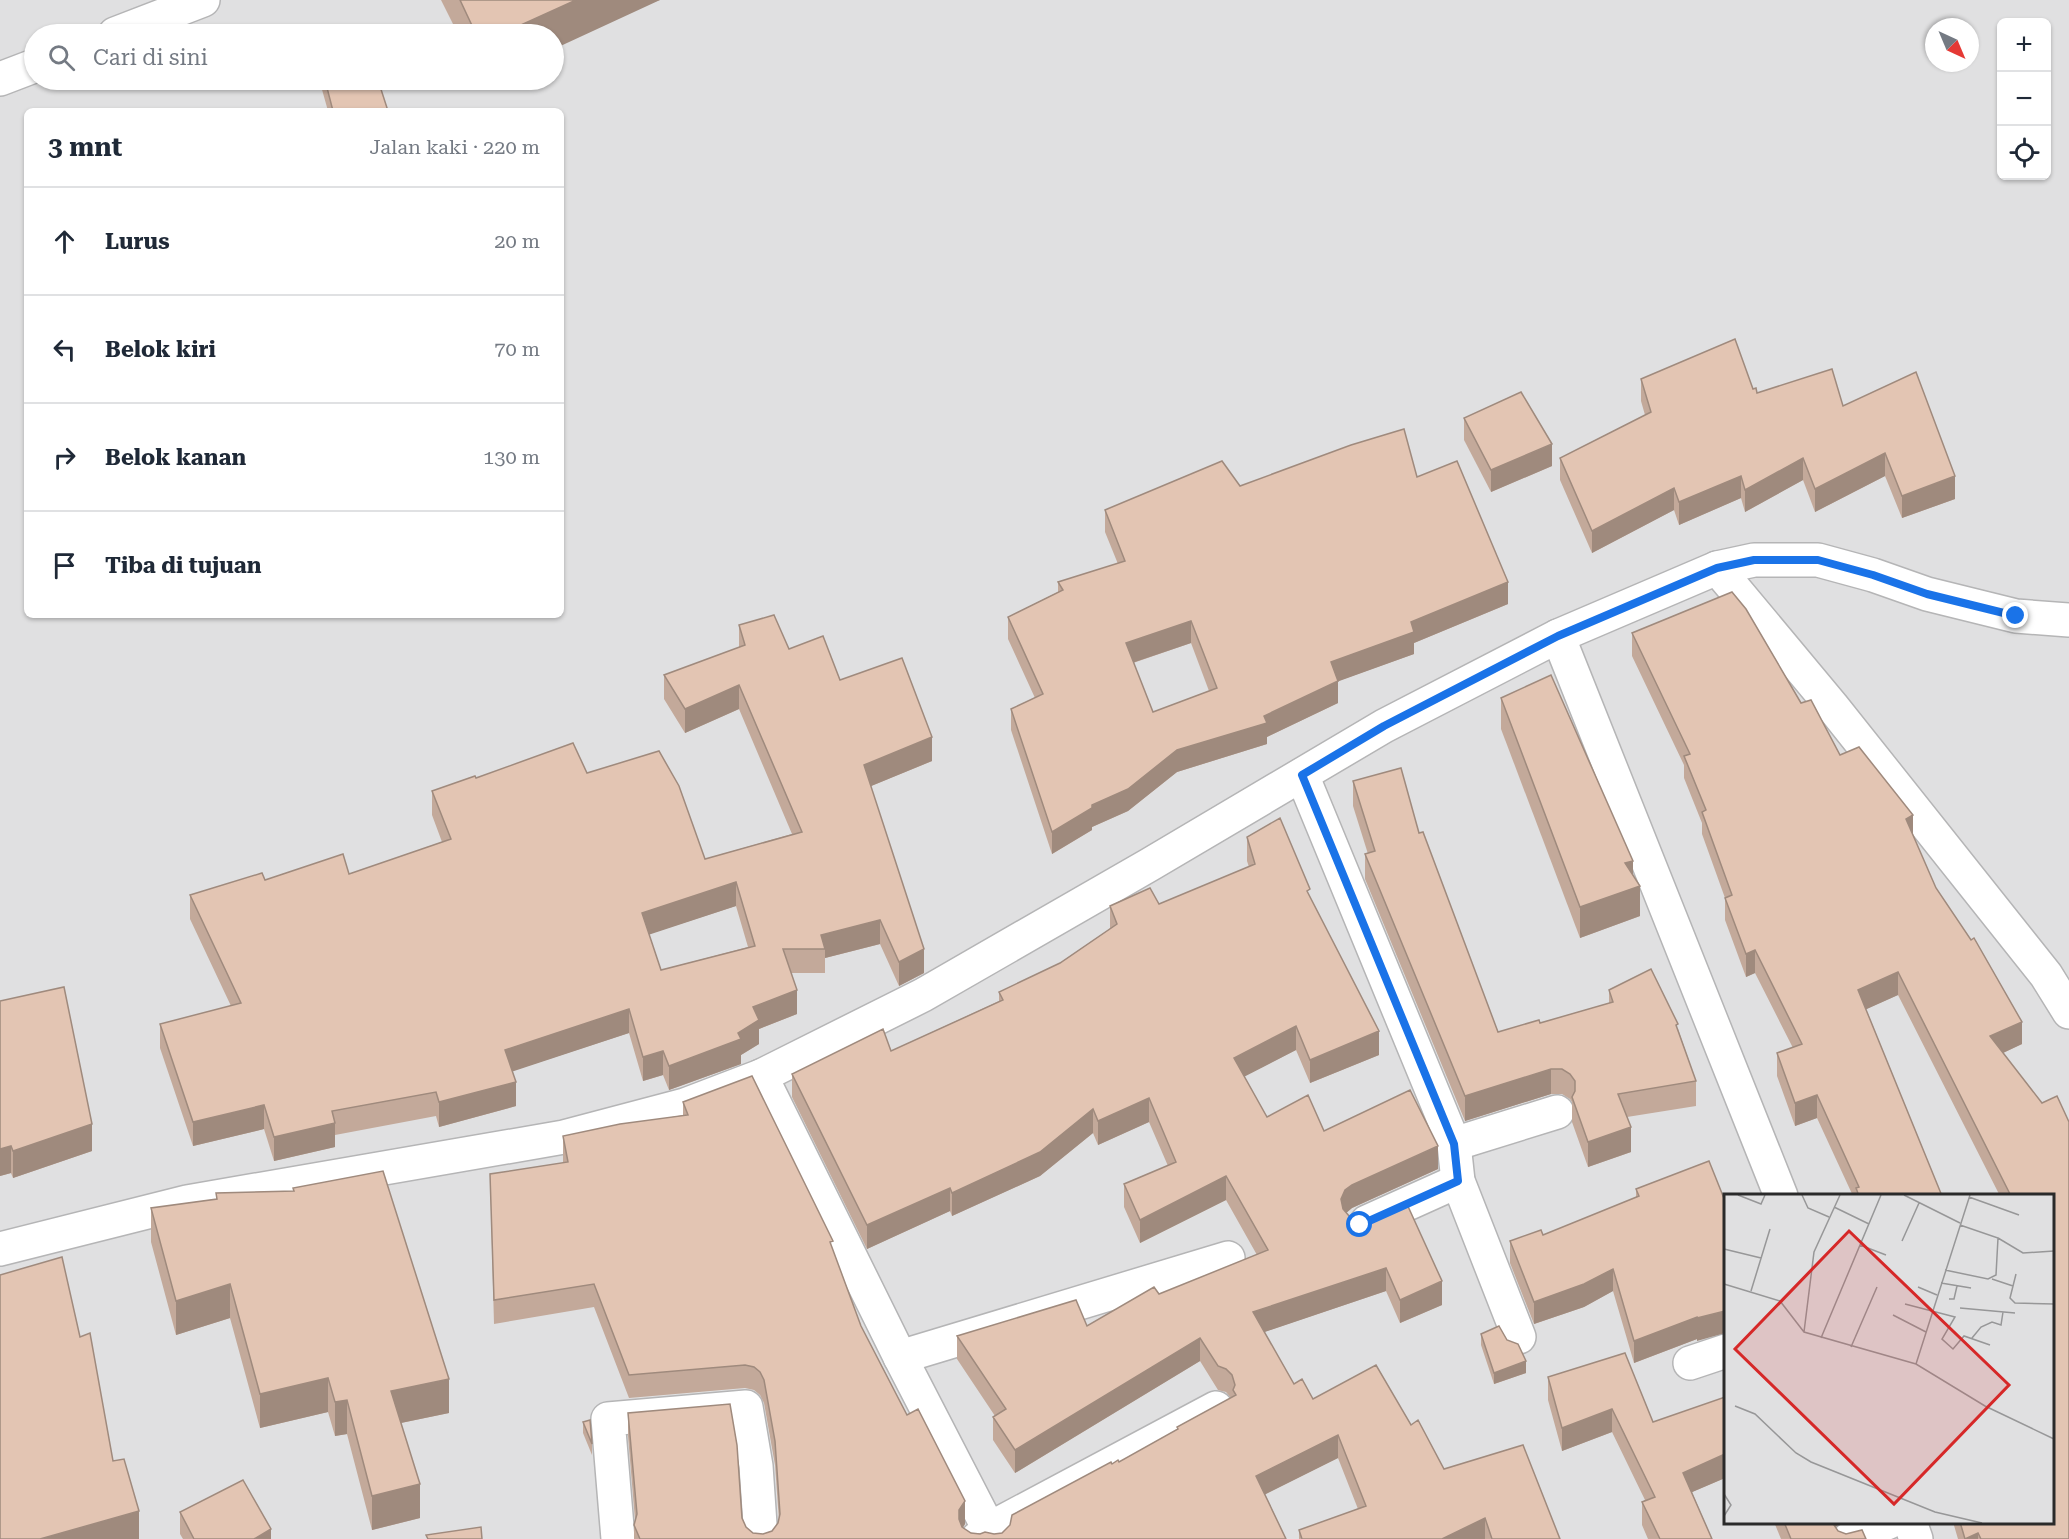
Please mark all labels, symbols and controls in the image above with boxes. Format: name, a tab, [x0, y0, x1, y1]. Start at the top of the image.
north arrow	[1925, 18, 1979, 72]
map controls	[1997, 18, 2051, 180]
button: +	[1997, 18, 2051, 72]
search box	[24, 24, 564, 90]
icon: search	[45, 41, 78, 74]
text: Cari di sini	[93, 45, 208, 70]
button: −	[1997, 72, 2051, 126]
button: locate	[1997, 126, 2051, 180]
text: 3 mnt	[48, 132, 122, 162]
text: Jalan kaki · 220 m	[369, 135, 540, 159]
icon: ahead	[48, 225, 81, 258]
text: Lurus	[105, 229, 170, 254]
text: 20 m	[494, 229, 540, 253]
icon: left	[48, 333, 81, 366]
text: Belok kiri	[105, 337, 216, 362]
text: 70 m	[494, 337, 540, 361]
icon: right	[48, 441, 81, 474]
text: Belok kanan	[105, 445, 246, 470]
text: 130 m	[483, 445, 540, 469]
icon: arrive	[48, 549, 81, 582]
text: Tiba di tujuan	[105, 553, 261, 578]
route end	[2002, 602, 2028, 628]
inset map	[1724, 1194, 2054, 1524]
route start	[1346, 1211, 1372, 1237]

